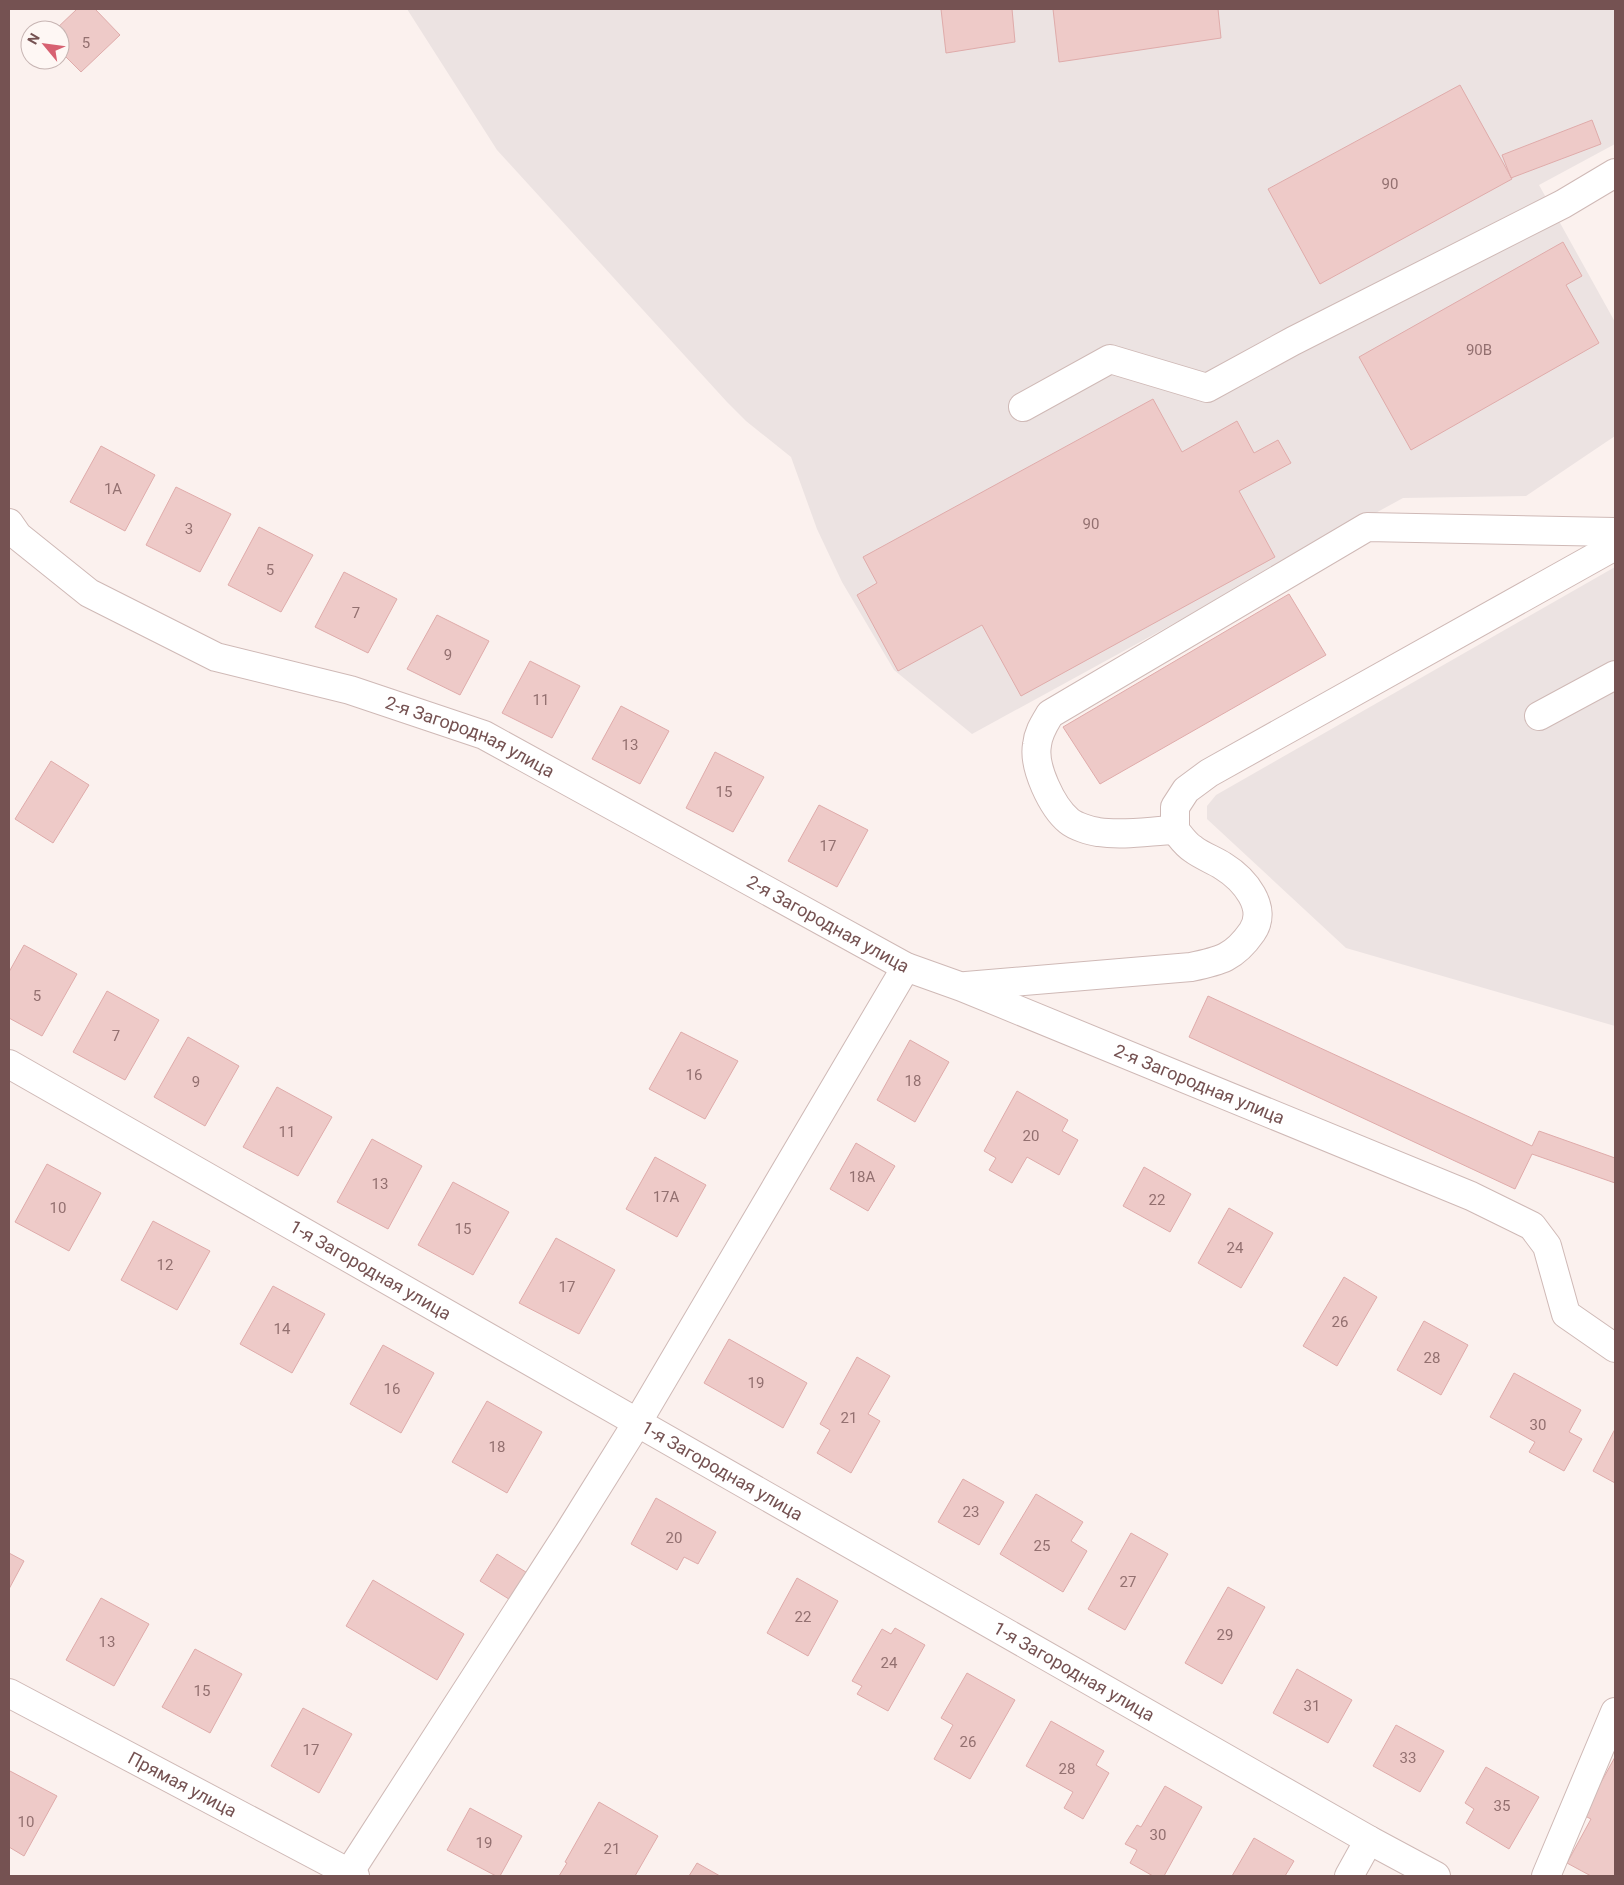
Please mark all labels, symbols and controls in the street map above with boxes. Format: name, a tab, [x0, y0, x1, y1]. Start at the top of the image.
north arrow	[20, 20, 70, 70]
text: N	[24, 30, 43, 47]
house number: 5	[82, 34, 90, 52]
house number: 90	[1382, 175, 1398, 193]
house number: 90В	[1466, 341, 1492, 359]
house number: 1А	[104, 480, 122, 498]
house number: 90	[1083, 515, 1099, 533]
house number: 3	[185, 520, 193, 538]
house number: 5	[266, 561, 274, 579]
house number: 7	[352, 604, 360, 622]
house number: 9	[444, 646, 452, 664]
house number: 11	[533, 691, 549, 709]
street label: 2-я Загородная улица	[383, 692, 558, 782]
house number: 13	[622, 736, 638, 754]
house number: 15	[716, 783, 732, 801]
house number: 17	[820, 837, 836, 855]
street label: 2-я Загородная улица	[743, 871, 913, 977]
house number: 5	[33, 987, 41, 1005]
house number: 7	[112, 1027, 120, 1045]
street label: 2-я Загородная улица	[1111, 1040, 1288, 1128]
house number: 16	[686, 1066, 702, 1084]
house number: 18	[905, 1072, 921, 1090]
house number: 9	[192, 1073, 200, 1091]
house number: 11	[279, 1123, 295, 1141]
house number: 20	[1023, 1127, 1039, 1145]
house number: 18А	[849, 1168, 876, 1186]
house number: 13	[372, 1175, 388, 1193]
house number: 17А	[653, 1188, 680, 1206]
house number: 22	[1149, 1191, 1165, 1209]
house number: 10	[50, 1199, 66, 1217]
street label: 1-я Загородная улица	[286, 1215, 455, 1324]
house number: 15	[455, 1220, 471, 1238]
house number: 24	[1227, 1239, 1244, 1257]
house number: 12	[157, 1256, 173, 1274]
house number: 17	[559, 1278, 575, 1296]
house number: 26	[1332, 1313, 1348, 1331]
house number: 14	[274, 1320, 291, 1338]
house number: 28	[1424, 1349, 1440, 1367]
house number: 19	[748, 1374, 764, 1392]
house number: 16	[384, 1380, 400, 1398]
house number: 21	[841, 1409, 857, 1427]
street label: 1-я Загородная улица	[638, 1416, 807, 1525]
house number: 30	[1530, 1416, 1546, 1434]
house number: 18	[489, 1438, 505, 1456]
house number: 23	[963, 1503, 979, 1521]
house number: 20	[666, 1529, 682, 1547]
house number: 25	[1034, 1537, 1050, 1555]
house number: 27	[1120, 1573, 1136, 1591]
house number: 22	[795, 1608, 811, 1626]
street label: 1-я Загородная улица	[990, 1617, 1158, 1725]
house number: 29	[1217, 1626, 1233, 1644]
house number: 13	[99, 1633, 115, 1651]
house number: 24	[881, 1654, 898, 1672]
house number: 15	[194, 1682, 210, 1700]
house number: 31	[1304, 1697, 1320, 1715]
house number: 26	[960, 1733, 976, 1751]
house number: 17	[303, 1741, 319, 1759]
street label: Прямая улица	[125, 1747, 240, 1821]
house number: 33	[1400, 1749, 1416, 1767]
house number: 28	[1059, 1760, 1075, 1778]
house number: 35	[1494, 1797, 1510, 1815]
house number: 10	[18, 1813, 34, 1831]
house number: 30	[1150, 1826, 1166, 1844]
house number: 19	[476, 1834, 492, 1852]
house number: 21	[604, 1840, 620, 1858]

